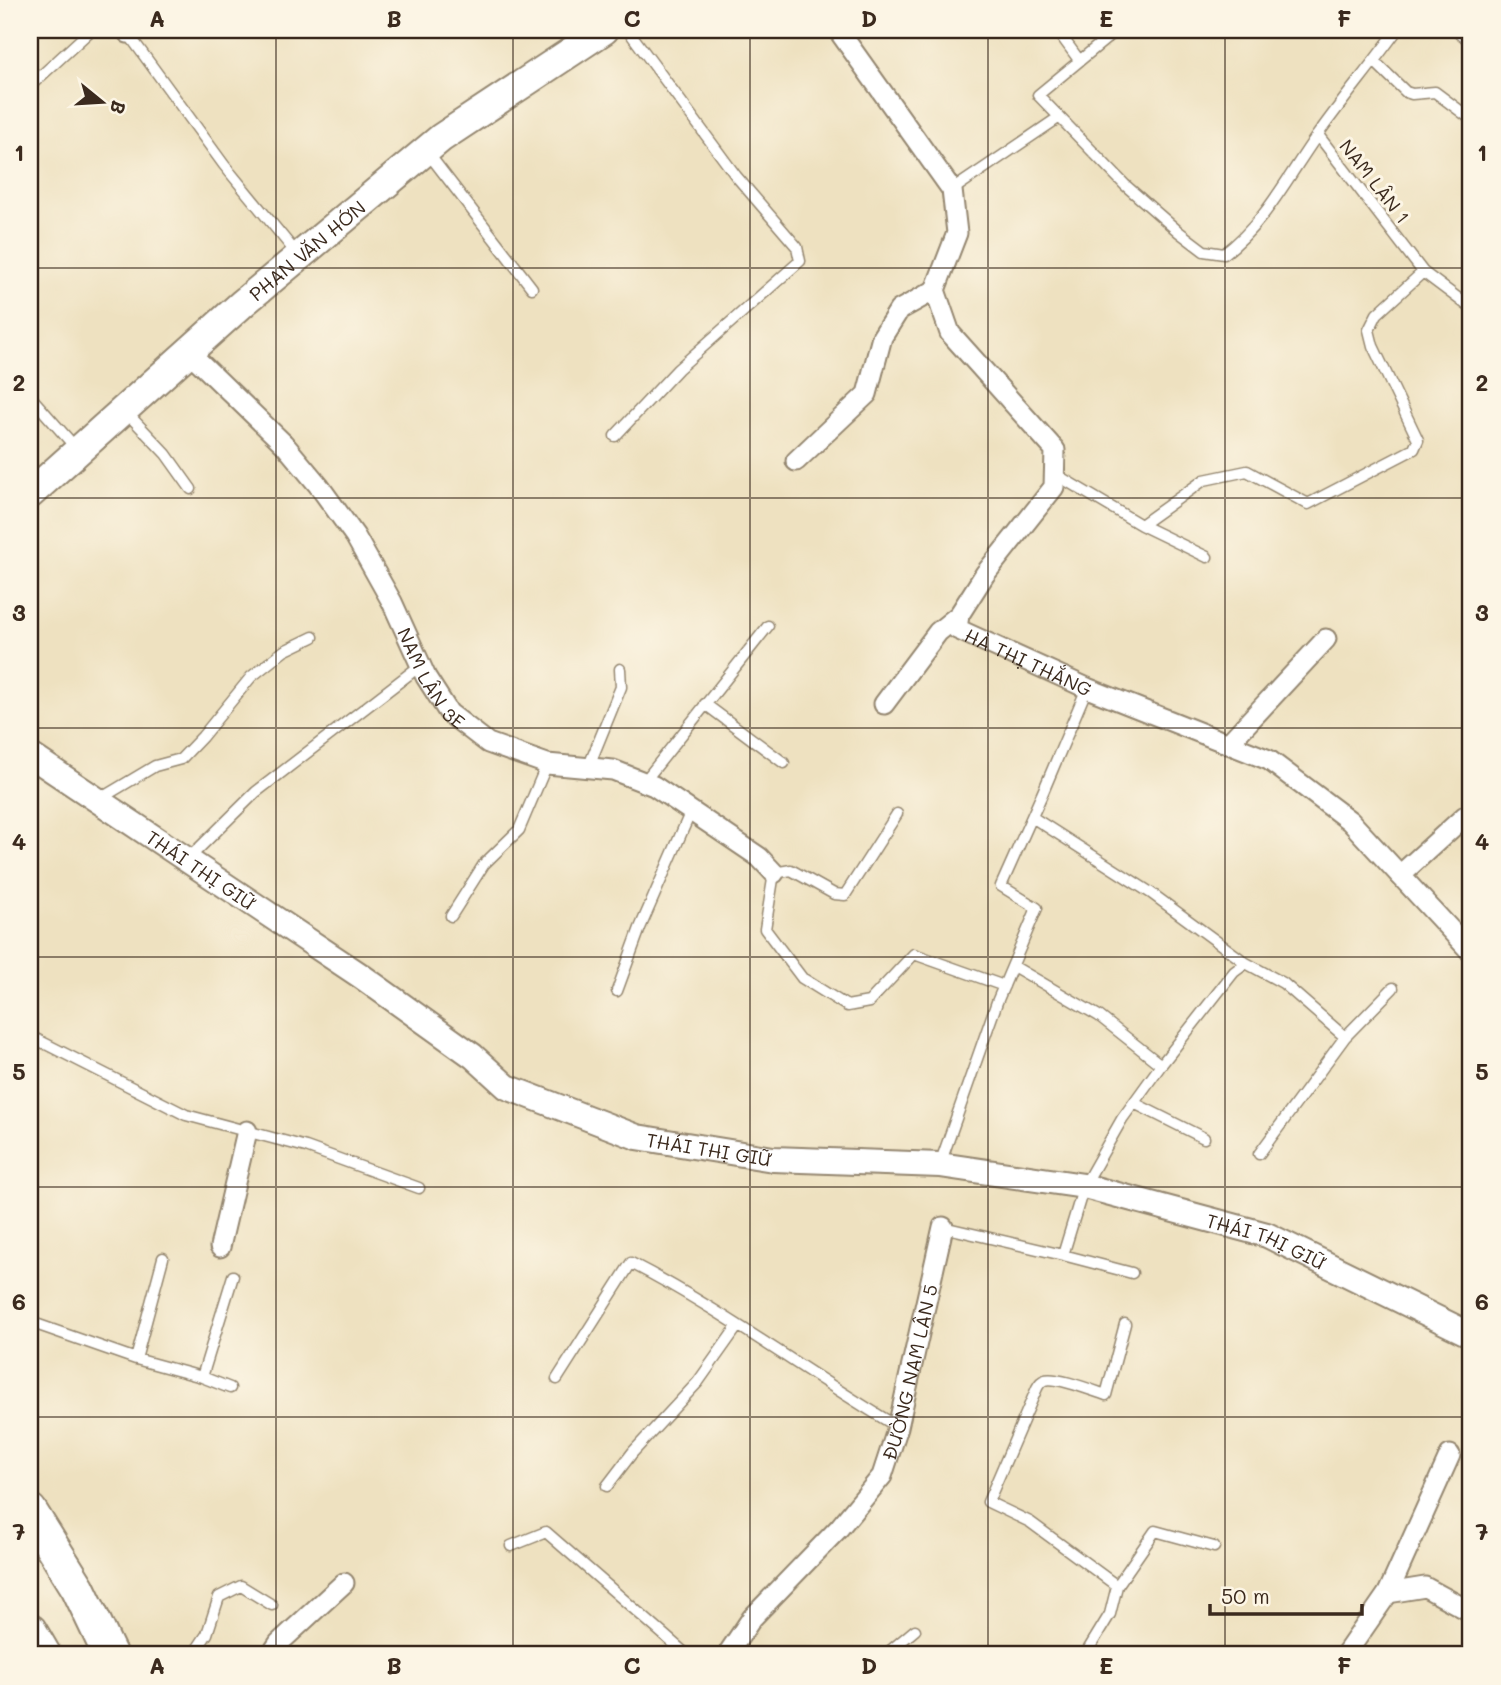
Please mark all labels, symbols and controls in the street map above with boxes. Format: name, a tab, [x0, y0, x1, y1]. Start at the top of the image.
text: A	[149, 3, 165, 33]
text: B	[386, 3, 402, 33]
text: C	[623, 3, 641, 33]
text: D	[861, 3, 877, 33]
text: E	[1099, 3, 1113, 33]
text: F	[1337, 3, 1351, 33]
north arrow	[66, 66, 136, 136]
text: B	[105, 97, 133, 117]
street label: NAM LÂN 1	[1334, 134, 1416, 228]
text: 1	[14, 137, 24, 167]
text: 1	[1477, 137, 1487, 167]
street label: PHAN VĂN HỚN	[243, 194, 370, 306]
text: 2	[13, 367, 25, 397]
text: 2	[1476, 367, 1488, 397]
text: 3	[12, 597, 26, 627]
text: 3	[1475, 597, 1489, 627]
street label: HÀ THỊ THẮNG	[961, 622, 1096, 701]
street label: NAM LÂN 3E	[393, 623, 471, 734]
street label: THÁI THỊ GIỮ	[142, 824, 261, 915]
text: 4	[12, 826, 26, 856]
text: 4	[1475, 826, 1489, 856]
text: 5	[12, 1056, 26, 1086]
text: 5	[1475, 1056, 1489, 1086]
street label: THÁI THỊ GIỮ	[645, 1126, 774, 1171]
street label: THÁI THỊ GIỮ	[1204, 1207, 1331, 1275]
street label: ĐƯỜNG NAM LÂN 5	[876, 1282, 942, 1463]
text: 6	[12, 1286, 26, 1316]
text: 6	[1475, 1286, 1489, 1316]
text: 7	[13, 1516, 26, 1546]
text: 7	[1476, 1516, 1489, 1546]
scale bar	[1210, 1573, 1363, 1617]
text: 50 m	[1221, 1582, 1270, 1609]
text: A	[149, 1650, 165, 1680]
text: B	[386, 1650, 402, 1680]
text: C	[623, 1650, 641, 1680]
text: D	[861, 1650, 877, 1680]
text: E	[1099, 1650, 1113, 1680]
text: F	[1337, 1650, 1351, 1680]

